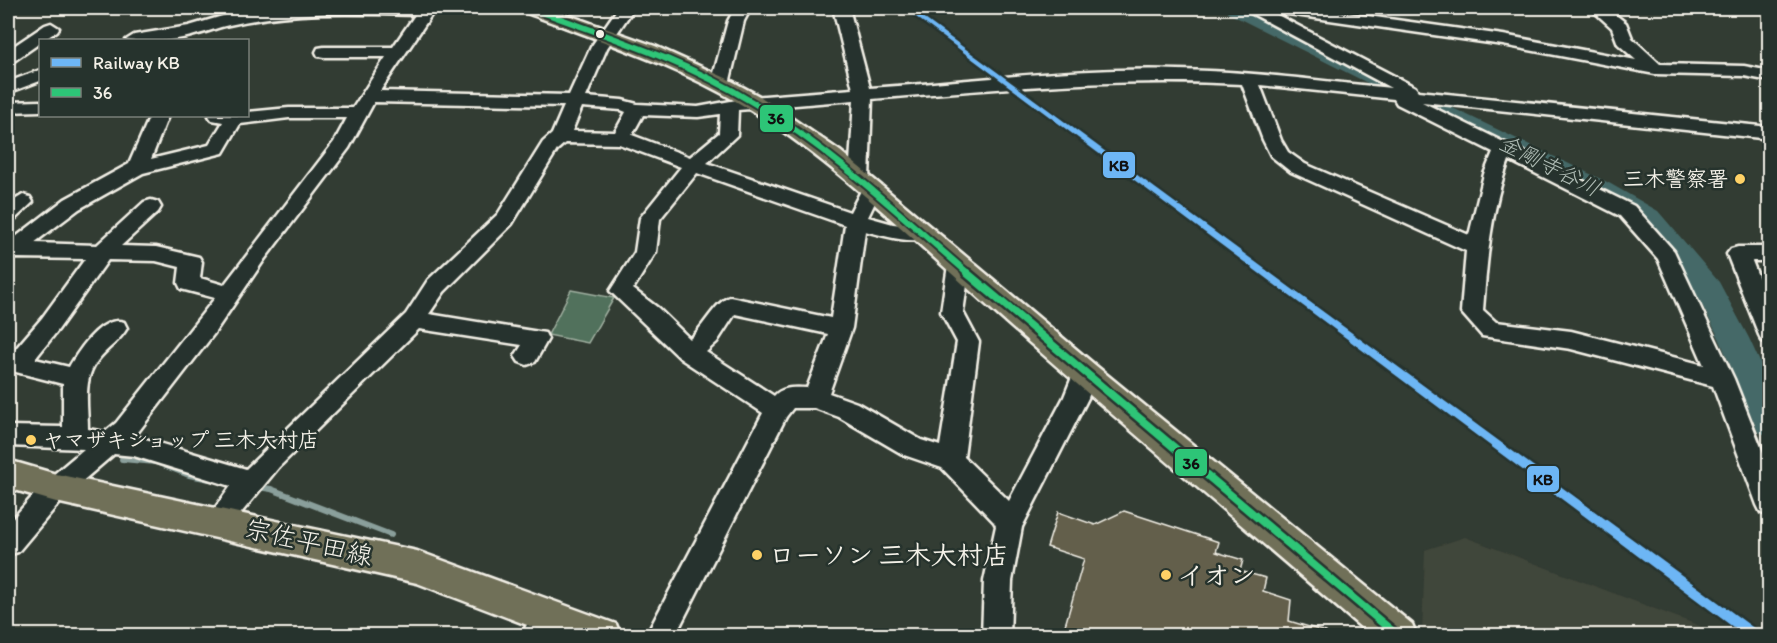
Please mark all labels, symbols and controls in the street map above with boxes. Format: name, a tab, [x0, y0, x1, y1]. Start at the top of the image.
unlabelled marker	[594, 28, 606, 40]
legend	[39, 39, 249, 117]
text: Railway KB	[93, 52, 180, 74]
text: 36	[93, 82, 112, 104]
line badge: 36	[759, 104, 794, 133]
text: 36	[767, 109, 785, 128]
water label: 金剛寺谷川	[1495, 128, 1605, 202]
line badge: KB	[1102, 151, 1136, 179]
text: KB	[1109, 156, 1129, 175]
place label: 三木警察署	[1623, 166, 1728, 191]
marker: 三木警察署	[1733, 172, 1747, 186]
place label: ヤマザキショップ 三木大村店	[43, 427, 319, 452]
marker: ヤマザキショップ 三木大村店	[24, 433, 38, 447]
line badge: 36	[1174, 448, 1208, 477]
text: 36	[1182, 454, 1200, 473]
line badge: KB	[1526, 465, 1560, 493]
text: KB	[1533, 470, 1553, 489]
street label: 宗佐平田線	[242, 512, 376, 572]
place label: ローソン 三木大村店	[769, 539, 1009, 571]
marker: ローソン 三木大村店	[750, 548, 764, 562]
place label: イオン	[1178, 559, 1255, 591]
marker: イオン	[1159, 568, 1173, 582]

